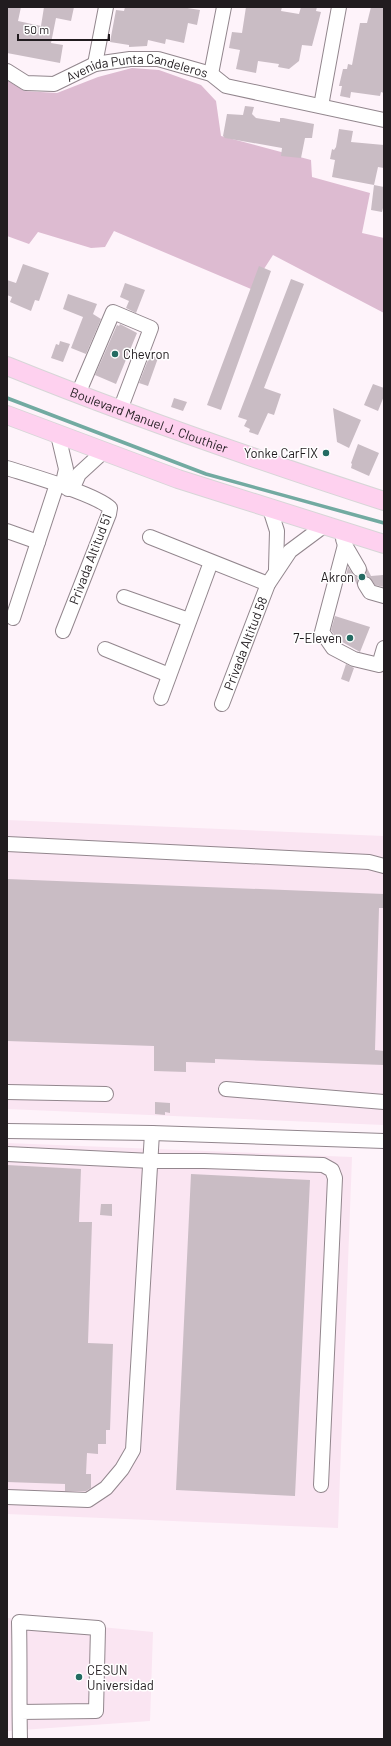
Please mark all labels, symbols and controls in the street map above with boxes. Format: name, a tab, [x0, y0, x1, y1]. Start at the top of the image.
scale bar	[18, 16, 109, 42]
text: 50 m	[24, 22, 49, 36]
street label: Avenida Punta Candeleros	[63, 51, 210, 85]
place label: Chevron	[123, 346, 170, 362]
marker: Chevron	[110, 349, 120, 359]
street label: Boulevard Manuel J. Clouthier	[68, 384, 230, 456]
place label: Yonke CarFIX	[244, 445, 318, 461]
marker: Yonke CarFIX	[321, 448, 331, 458]
street label: Privada Altitud 51	[65, 511, 115, 607]
place label: Akron	[321, 569, 354, 585]
marker: Akron	[357, 572, 367, 582]
street label: Privada Altitud 58	[220, 594, 270, 692]
place label: 7-Eleven	[293, 630, 342, 646]
marker: 7-Eleven	[345, 633, 355, 643]
place label: CESUN Universidad	[87, 1662, 154, 1693]
marker: CESUN Universidad	[74, 1672, 84, 1682]

